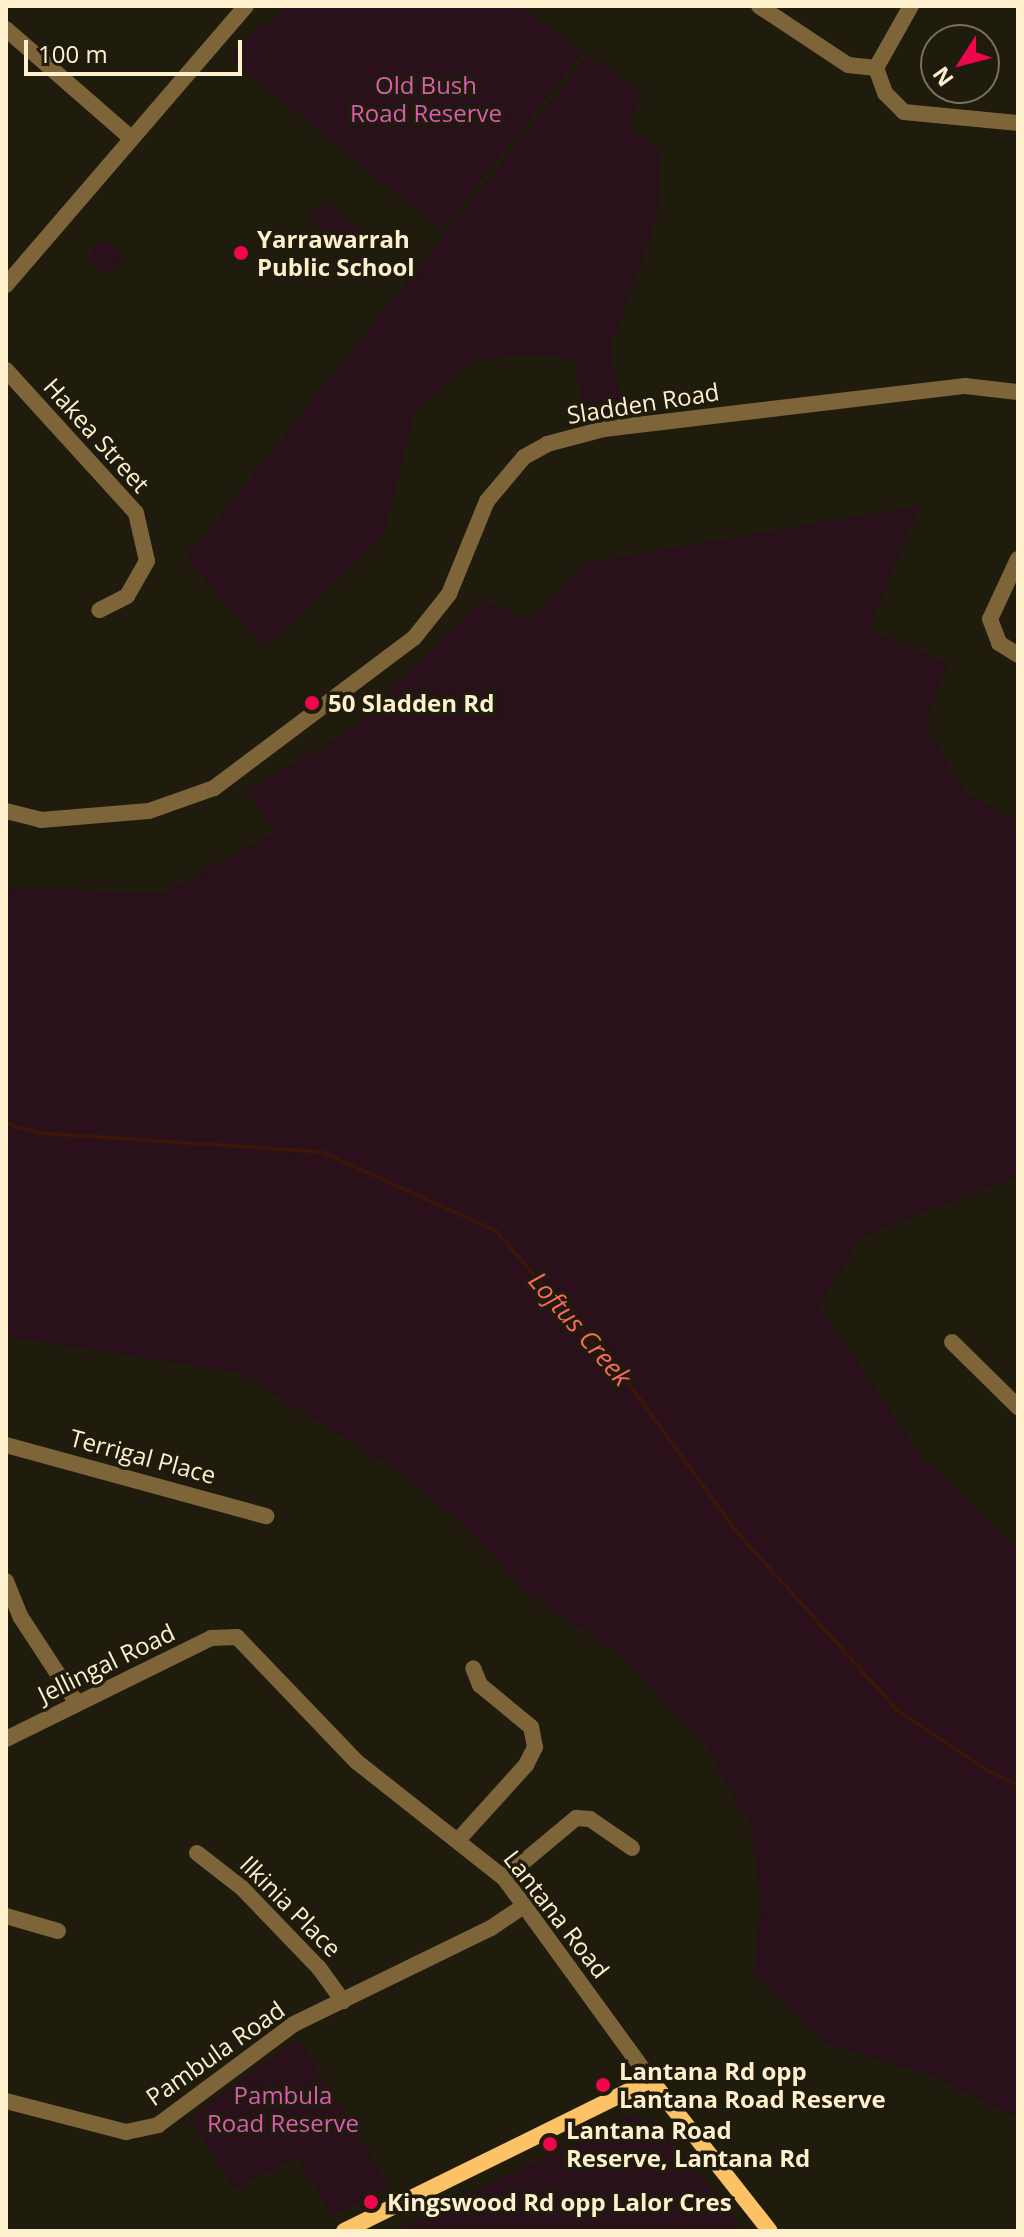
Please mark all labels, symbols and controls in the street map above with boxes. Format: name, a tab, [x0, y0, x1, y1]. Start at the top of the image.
scale bar	[28, 24, 246, 74]
north arrow	[920, 24, 1000, 104]
text: 100 m	[38, 37, 108, 70]
text: N	[925, 61, 960, 93]
park label: Old Bush Road Reserve	[350, 71, 502, 127]
place label: Yarrawarrah Public School	[257, 225, 415, 281]
marker: Yarrawarrah Public School	[232, 244, 250, 262]
street label: Hakea Street	[38, 372, 156, 498]
street label: Sladden Road	[565, 377, 721, 429]
place label: 50 Sladden Rd	[328, 689, 494, 717]
marker: 50 Sladden Rd	[303, 694, 321, 712]
water label: Loftus Creek	[522, 1266, 638, 1392]
street label: Terrigal Place	[67, 1423, 219, 1489]
street label: Jellingal Road	[33, 1617, 179, 1709]
street label: Lantana Road	[498, 1844, 616, 1984]
street label: Ilkinia Place	[235, 1850, 347, 1962]
street label: Pambula Road	[140, 1995, 290, 2111]
place label: Lantana Rd opp Lantana Road Reserve	[619, 2057, 886, 2113]
marker: Lantana Rd opp Lantana Road Reserve	[594, 2076, 612, 2094]
park label: Pambula Road Reserve	[207, 2081, 359, 2137]
place label: Lantana Road Reserve, Lantana Rd	[566, 2116, 810, 2172]
marker: Lantana Road Reserve, Lantana Rd	[541, 2135, 559, 2153]
place label: Kingswood Rd opp Lalor Cres	[387, 2188, 732, 2216]
marker: Kingswood Rd opp Lalor Cres	[362, 2193, 380, 2211]

